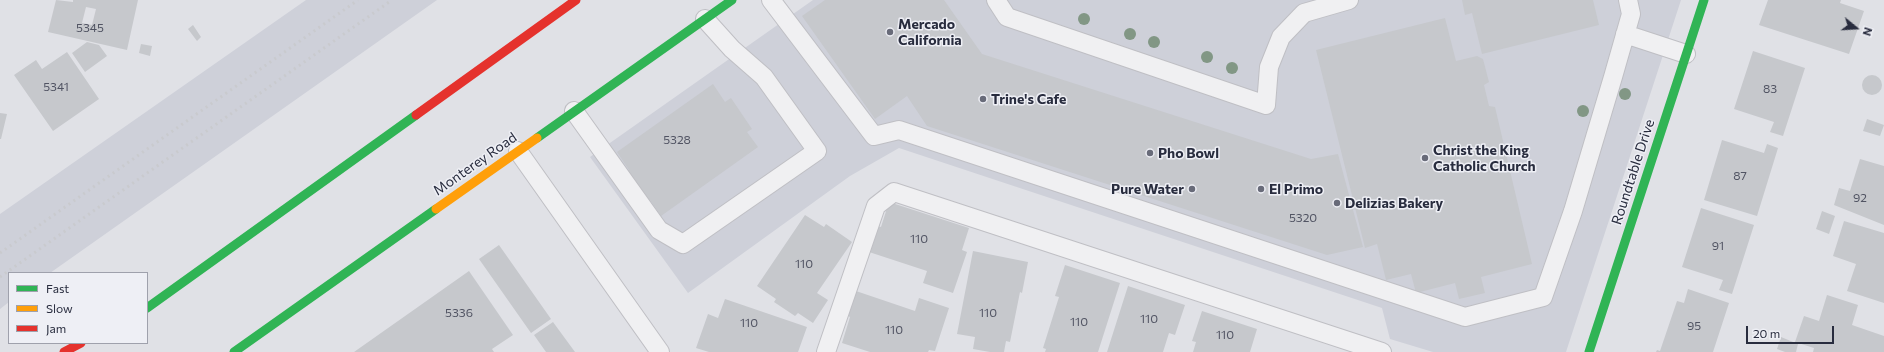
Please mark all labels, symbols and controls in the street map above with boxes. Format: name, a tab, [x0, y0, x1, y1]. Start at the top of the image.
north arrow	[1836, 8, 1876, 48]
place label: Mercado California	[898, 16, 962, 48]
house number: 5345	[76, 21, 104, 35]
text: N	[1860, 26, 1875, 38]
marker: Mercado California	[885, 27, 895, 37]
house number: 5341	[43, 80, 69, 94]
house number: 83	[1763, 82, 1777, 96]
place label: Trine's Cafe	[991, 91, 1066, 107]
marker: Trine's Cafe	[978, 94, 988, 104]
street label: Roundtable Drive	[1608, 117, 1658, 227]
street label: Monterey Road	[430, 129, 520, 199]
house number: 5328	[663, 133, 691, 147]
place label: Christ the King Catholic Church	[1433, 142, 1536, 174]
place label: Pho Bowl	[1158, 145, 1219, 161]
marker: Pho Bowl	[1145, 148, 1155, 158]
marker: Christ the King Catholic Church	[1420, 153, 1430, 163]
house number: 87	[1733, 169, 1747, 183]
place label: Pure Water	[1111, 181, 1184, 197]
place label: El Primo	[1269, 181, 1323, 197]
marker: Pure Water	[1187, 184, 1197, 194]
marker: El Primo	[1256, 184, 1266, 194]
house number: 92	[1853, 191, 1867, 205]
place label: Delizias Bakery	[1345, 195, 1443, 211]
marker: Delizias Bakery	[1332, 198, 1342, 208]
house number: 5320	[1289, 211, 1317, 225]
house number: 110	[910, 232, 928, 246]
house number: 91	[1712, 239, 1724, 253]
house number: 110	[795, 257, 813, 271]
legend	[8, 272, 148, 344]
text: Fast	[46, 281, 69, 295]
text: Slow	[46, 301, 73, 315]
house number: 5336	[445, 306, 473, 320]
house number: 110	[979, 306, 997, 320]
house number: 110	[1140, 312, 1158, 326]
house number: 110	[1070, 315, 1088, 329]
house number: 110	[740, 316, 758, 330]
scale bar	[1748, 318, 1836, 344]
house number: 95	[1687, 319, 1701, 333]
text: Jam	[46, 321, 66, 335]
house number: 110	[885, 323, 903, 337]
text: 20 m	[1753, 326, 1780, 340]
house number: 110	[1216, 328, 1234, 342]

